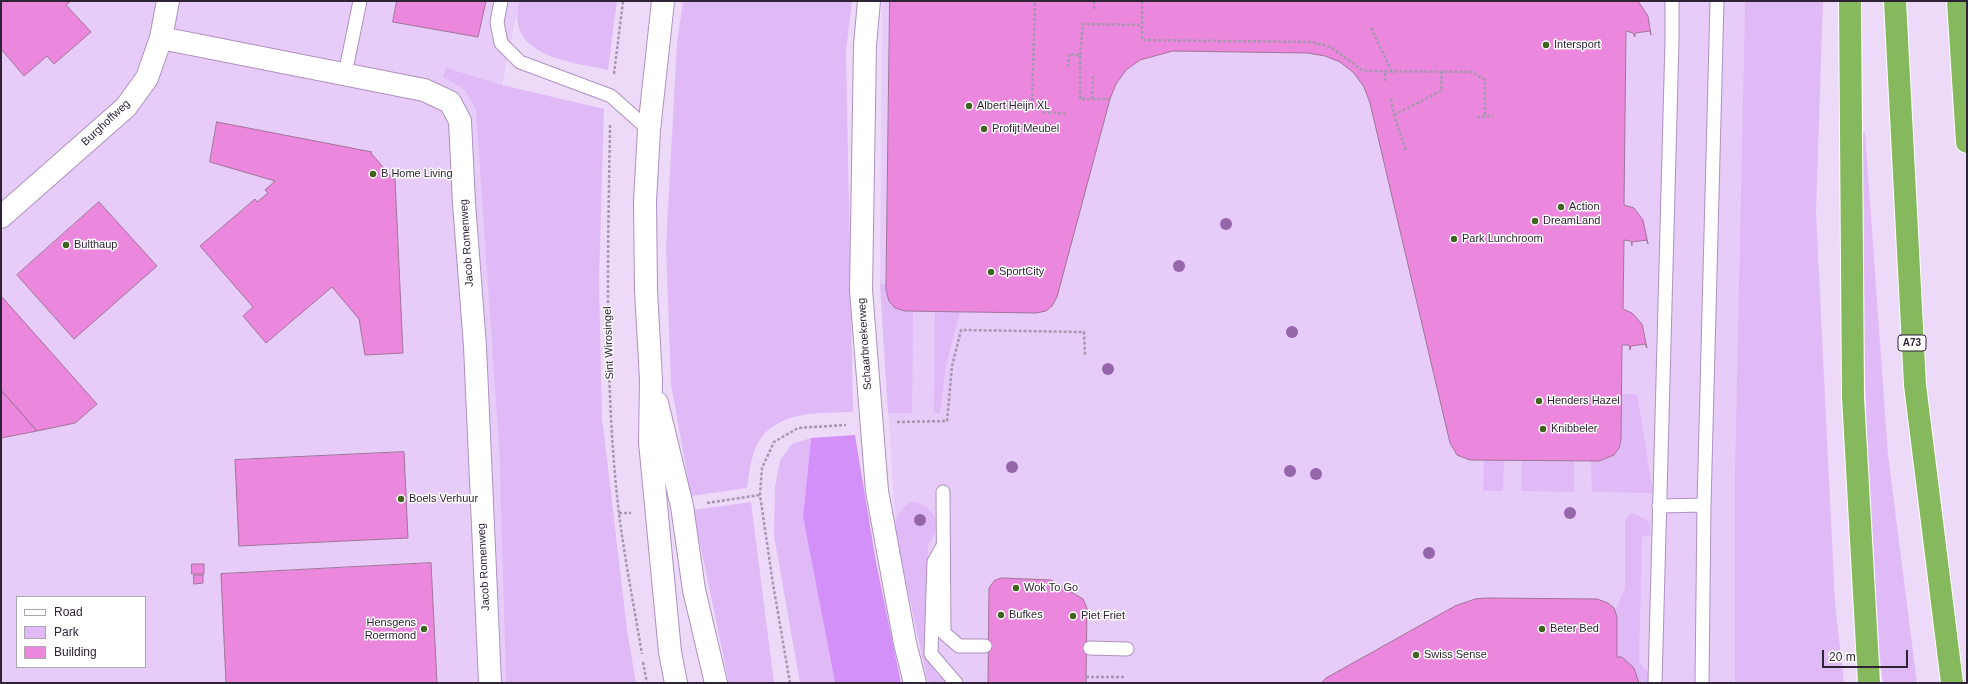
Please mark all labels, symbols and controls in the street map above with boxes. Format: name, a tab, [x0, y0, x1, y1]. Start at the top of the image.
place label: Intersport	[1554, 38, 1600, 52]
marker: Intersport	[1541, 40, 1551, 50]
street label: Burghoffweg	[79, 97, 133, 149]
place label: Albert Heijn XL	[977, 99, 1050, 113]
marker: Albert Heijn XL	[964, 101, 974, 111]
place label: Profijt Meubel	[992, 122, 1059, 136]
marker: Profijt Meubel	[979, 124, 989, 134]
place label: B Home Living	[381, 167, 453, 181]
marker: B Home Living	[368, 169, 378, 179]
street label: Jacob Romenweg	[457, 199, 477, 287]
place label: Action	[1569, 200, 1600, 214]
marker: Action	[1556, 202, 1566, 212]
place label: DreamLand	[1543, 214, 1600, 228]
marker: DreamLand	[1530, 216, 1540, 226]
place label: Park Lunchroom	[1462, 232, 1543, 246]
marker: Park Lunchroom	[1449, 234, 1459, 244]
place label: Bulthaup	[74, 238, 117, 252]
marker: Bulthaup	[61, 240, 71, 250]
place label: SportCity	[999, 265, 1044, 279]
marker: SportCity	[986, 267, 996, 277]
street label: Schaarbroekerweg	[855, 297, 875, 391]
street label: Sint Wirosingel	[601, 306, 617, 380]
road number: A73	[1898, 335, 1926, 351]
place label: Henders Hazel	[1547, 394, 1620, 408]
marker: Henders Hazel	[1534, 396, 1544, 406]
place label: Knibbeler	[1551, 422, 1597, 436]
marker: Knibbeler	[1538, 424, 1548, 434]
place label: Boels Verhuur	[409, 492, 478, 506]
marker: Boels Verhuur	[396, 494, 406, 504]
street label: Jacob Romenweg	[475, 523, 493, 611]
place label: Wok To Go	[1024, 581, 1078, 595]
marker: Wok To Go	[1011, 583, 1021, 593]
legend	[16, 596, 146, 668]
text: Road	[54, 605, 83, 619]
place label: Bufkes	[1009, 608, 1043, 622]
place label: Piet Friet	[1081, 609, 1125, 623]
marker: Bufkes	[996, 610, 1006, 620]
marker: Piet Friet	[1068, 611, 1078, 621]
place label: Hensgens Roermond	[365, 616, 416, 642]
place label: Beter Bed	[1550, 622, 1599, 636]
marker: Hensgens Roermond	[419, 624, 429, 634]
marker: Beter Bed	[1537, 624, 1547, 634]
text: Park	[54, 625, 79, 639]
scale bar	[1824, 642, 1910, 668]
text: Building	[54, 645, 97, 659]
place label: Swiss Sense	[1424, 648, 1487, 662]
marker: Swiss Sense	[1411, 650, 1421, 660]
text: 20 m	[1829, 650, 1856, 664]

